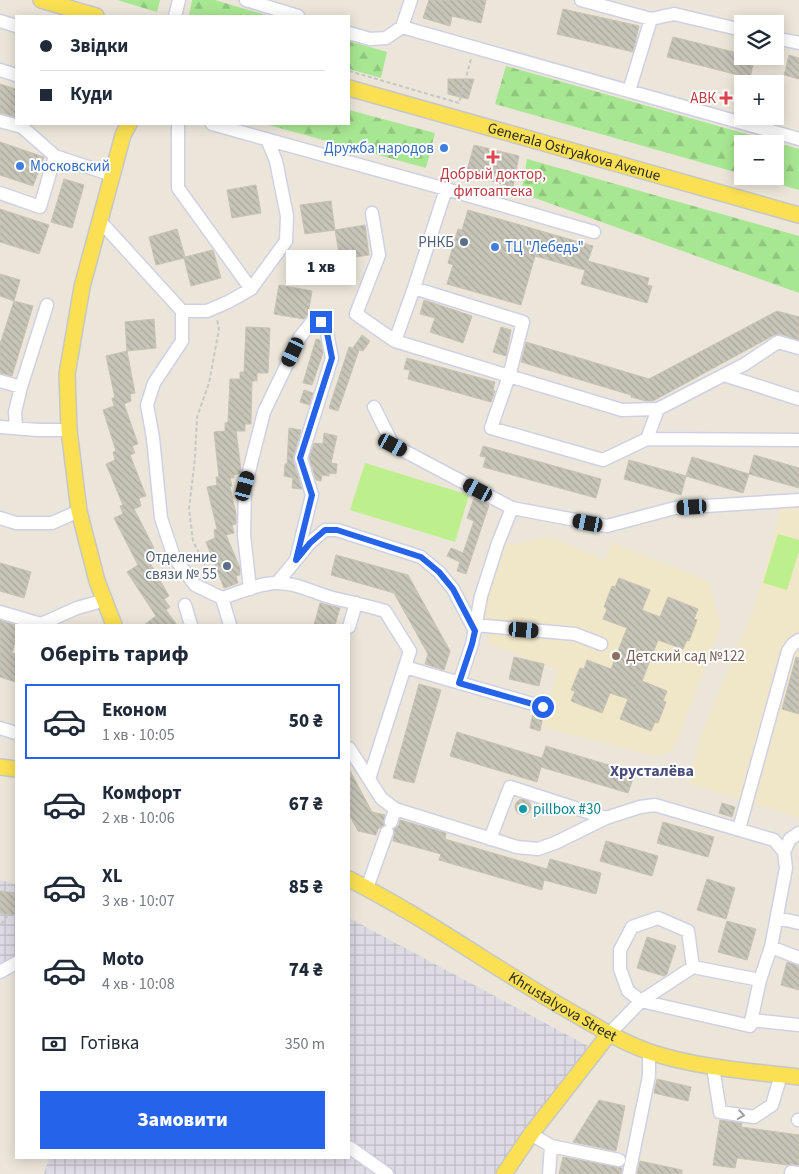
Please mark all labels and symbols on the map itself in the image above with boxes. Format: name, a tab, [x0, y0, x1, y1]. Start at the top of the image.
place label: АВК	[690, 88, 716, 109]
marker: АВК	[720, 92, 732, 104]
street label: Generala Ostryakova Avenue	[485, 118, 663, 186]
place label: Дружба народов	[324, 138, 434, 159]
marker: Дружба народов	[438, 142, 450, 154]
marker: Добрый доктор, фитоаптека	[487, 151, 499, 163]
place label: Московский	[30, 156, 110, 177]
marker: Московский	[14, 160, 26, 172]
place label: Добрый доктор, фитоаптека	[440, 164, 546, 202]
place label: РНКБ	[418, 232, 454, 253]
marker: РНКБ	[458, 236, 470, 248]
place label: ТЦ "Лебедь"	[505, 237, 584, 258]
marker: ТЦ "Лебедь"	[489, 241, 501, 253]
callout: 1 хв	[286, 250, 356, 284]
route end	[310, 311, 332, 333]
car	[279, 335, 306, 369]
car	[376, 431, 409, 459]
car	[233, 470, 256, 502]
car	[461, 476, 494, 504]
car	[676, 499, 707, 515]
car	[571, 513, 604, 533]
place label: Отделение связи № 55	[145, 547, 217, 585]
marker: Отделение связи № 55	[221, 560, 233, 572]
car	[508, 621, 539, 639]
place label: Детский сад №122	[626, 646, 745, 667]
marker: Детский сад №122	[610, 650, 622, 662]
route start	[532, 696, 554, 718]
district label: Хрусталёва	[610, 760, 694, 782]
place label: pillbox #30	[533, 799, 601, 820]
marker: pillbox #30	[517, 803, 529, 815]
street label: Khrustalyova Street	[504, 967, 620, 1047]
one-way arrow	[736, 1110, 745, 1120]

